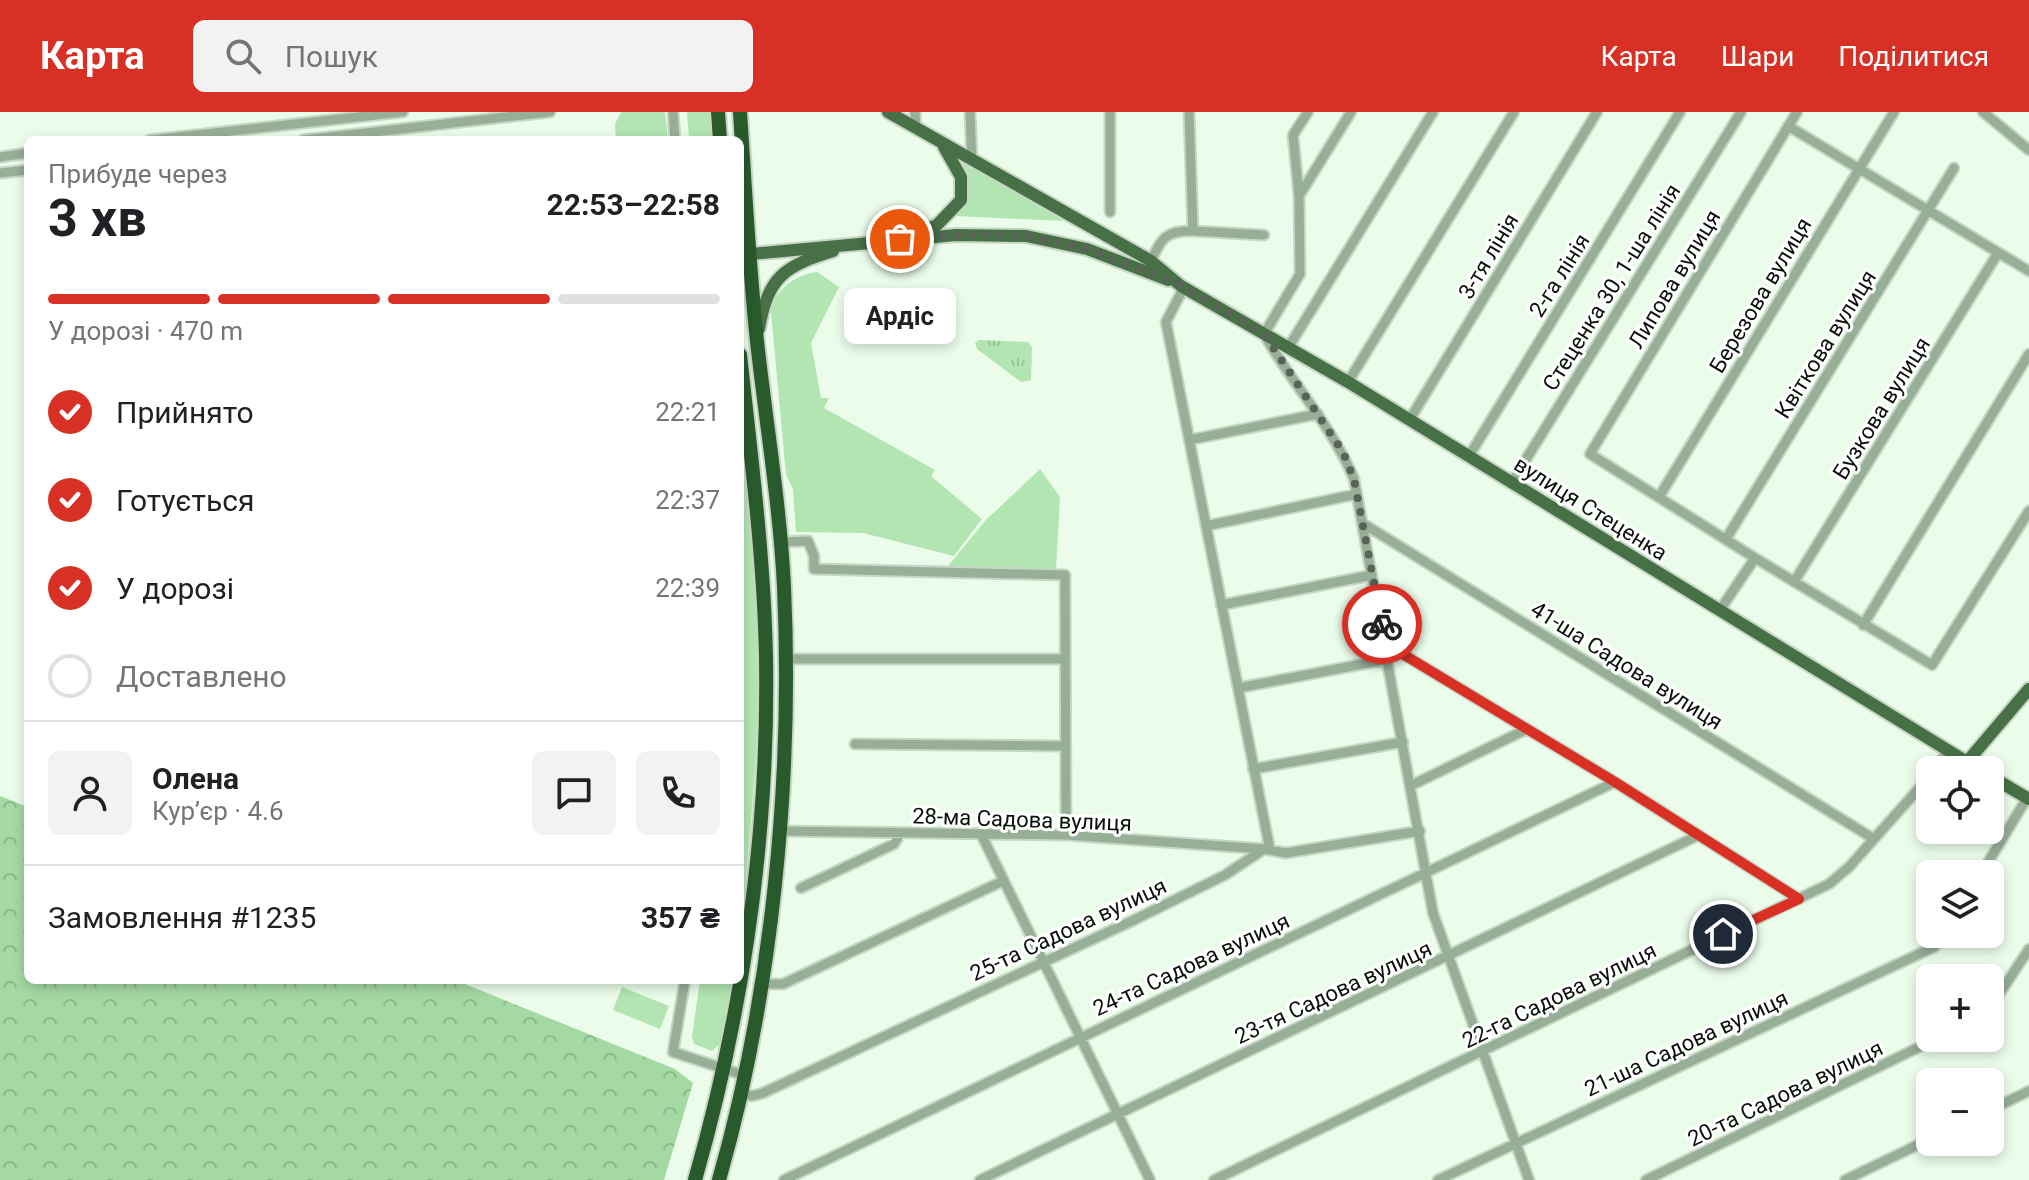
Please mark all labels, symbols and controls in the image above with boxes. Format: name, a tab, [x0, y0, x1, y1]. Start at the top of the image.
search box	[193, 20, 753, 92]
text: Карта	[40, 34, 145, 78]
icon: search	[221, 34, 265, 78]
text: Пошук	[285, 39, 378, 74]
text: Карта	[1601, 40, 1677, 73]
text: Шари	[1721, 40, 1794, 73]
text: Поділитися	[1838, 40, 1989, 73]
text: Прибуде через	[48, 159, 228, 189]
street label: Стеценка 30, 1-ша лінія	[1538, 179, 1685, 395]
text: 22:53–22:58	[546, 187, 720, 222]
text: 3 хв	[48, 188, 147, 249]
pin	[866, 205, 934, 273]
street label: Липова вулиця	[1623, 206, 1725, 353]
street label: 3-тя лінія	[1453, 209, 1524, 303]
street label: Березова вулиця	[1704, 213, 1817, 377]
icon: bag	[878, 217, 922, 261]
street label: 2-га лінія	[1524, 229, 1595, 321]
street label: Квіткова вулиця	[1770, 266, 1881, 423]
callout: Ардіс	[844, 287, 956, 343]
text: Ардіс	[866, 301, 934, 331]
text: У дорозі · 470 m	[48, 316, 243, 346]
street label: Бузкова вулиця	[1828, 333, 1935, 484]
icon: check	[48, 390, 92, 434]
text: Прийнято	[116, 395, 254, 430]
text: 22:21	[655, 397, 720, 427]
street label: вулиця Стеценка	[1510, 451, 1672, 566]
icon: check	[48, 478, 92, 522]
text: Готується	[116, 483, 254, 518]
text: 22:37	[655, 485, 720, 515]
icon: check	[48, 566, 92, 610]
text: У дорозі	[116, 571, 234, 606]
text: 22:39	[655, 573, 720, 603]
courier	[1342, 584, 1422, 664]
street label: 41-ша Садова вулиця	[1526, 596, 1727, 735]
icon: bike	[1360, 602, 1404, 646]
text: Доставлено	[116, 659, 287, 694]
button: person	[48, 751, 132, 835]
button: chat	[532, 751, 616, 835]
button: phone	[636, 751, 720, 835]
map controls	[1916, 756, 2004, 1156]
button: locate	[1916, 756, 2004, 844]
text: Олена	[152, 761, 239, 796]
text: Кур’єр · 4.6	[152, 796, 284, 826]
street label: 28-ма Садова вулиця	[912, 803, 1132, 836]
button: layers	[1916, 860, 2004, 948]
street label: 25-та Садова вулиця	[966, 873, 1170, 986]
text: Замовлення #1235	[48, 900, 316, 935]
text: 357 ₴	[641, 900, 720, 935]
pin	[1689, 900, 1757, 968]
street label: 24-та Садова вулиця	[1089, 908, 1293, 1021]
icon: home	[1701, 912, 1745, 956]
street label: 23-тя Садова вулиця	[1231, 936, 1436, 1049]
street label: 22-га Садова вулиця	[1458, 938, 1660, 1053]
button: +	[1916, 964, 2004, 1052]
street label: 21-ша Садова вулиця	[1581, 985, 1792, 1102]
street label: 20-та Садова вулиця	[1684, 1035, 1887, 1152]
button: −	[1916, 1068, 2004, 1156]

